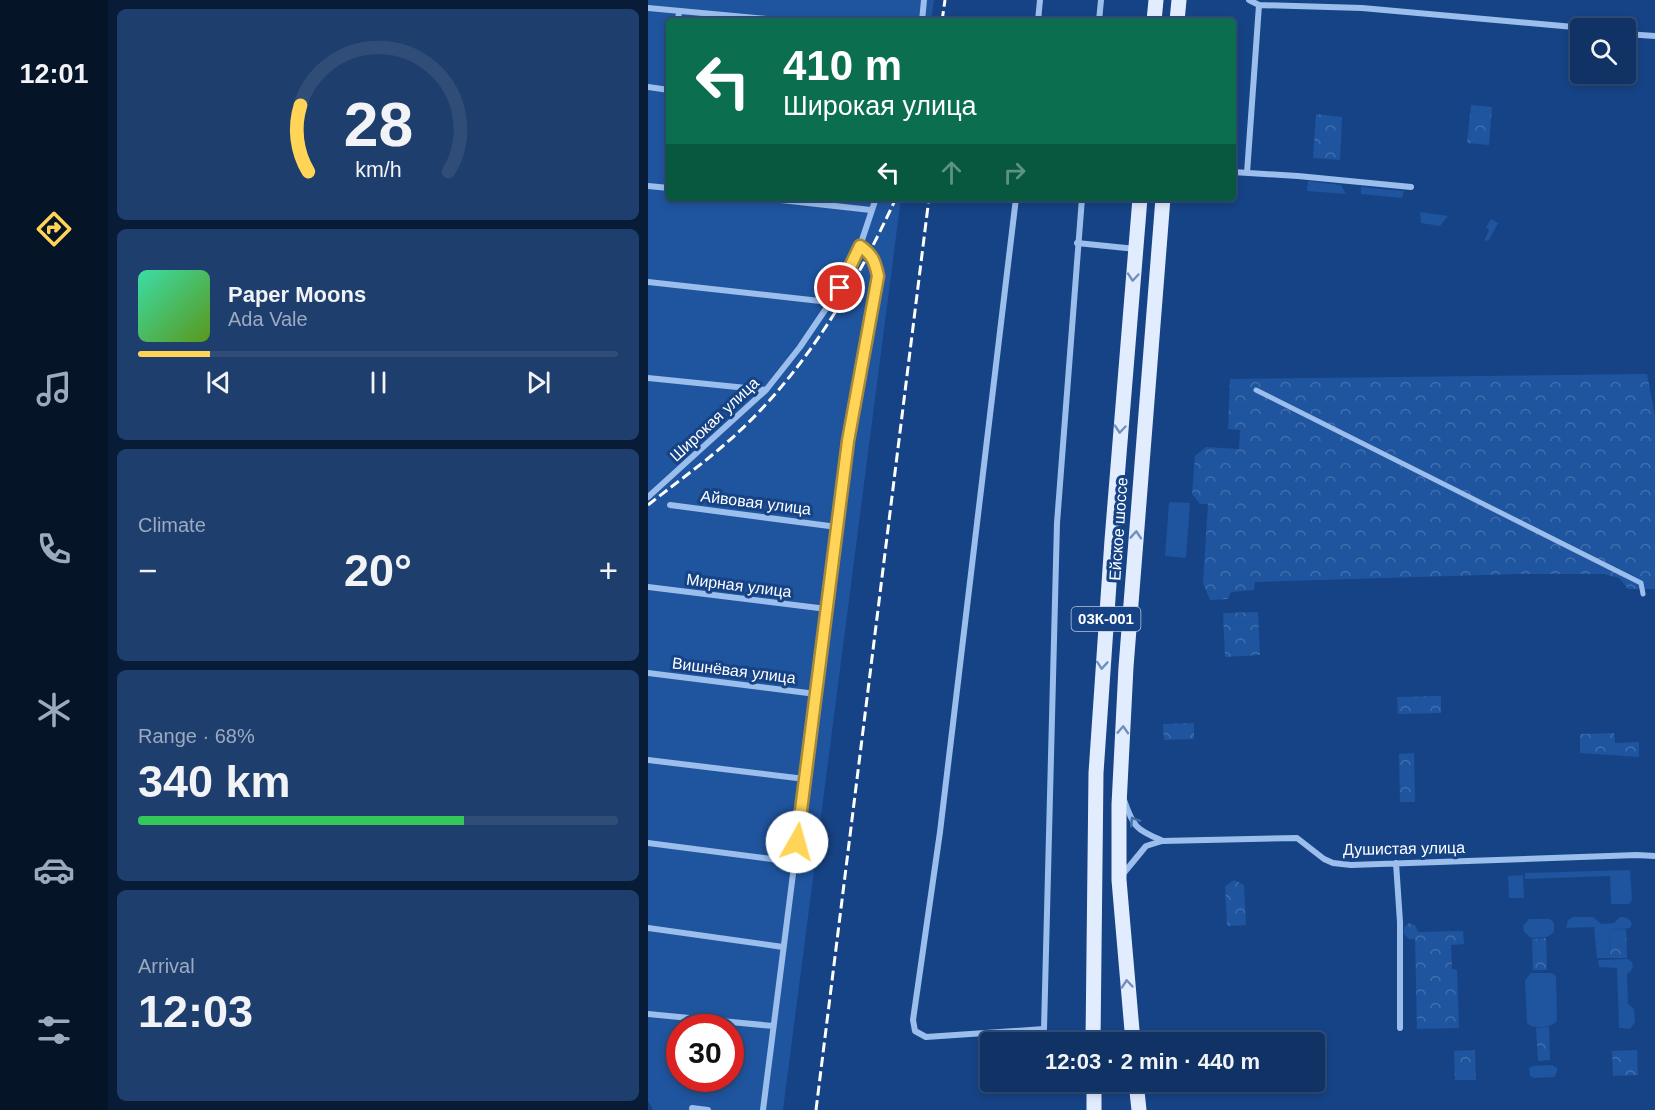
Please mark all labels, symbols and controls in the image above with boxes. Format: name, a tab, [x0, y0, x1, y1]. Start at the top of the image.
map controls	[1570, 18, 1636, 84]
button: search	[1570, 18, 1636, 84]
icon: left	[684, 42, 762, 120]
text: 410 m	[783, 42, 902, 89]
text: 12:01	[19, 59, 89, 89]
text: 28	[343, 90, 413, 159]
text: Широкая улица	[783, 91, 977, 121]
icon: left	[872, 156, 905, 189]
icon: ahead	[935, 156, 968, 189]
icon: right	[998, 156, 1031, 189]
text: km/h	[355, 158, 401, 182]
icon: directions	[33, 208, 75, 250]
pin	[814, 262, 865, 313]
icon: arrive	[823, 271, 856, 304]
one-way arrow	[1127, 273, 1140, 282]
text: Paper Moons	[228, 282, 366, 307]
text: Ada Vale	[228, 308, 308, 330]
icon: previous	[202, 366, 235, 399]
icon: pause	[362, 366, 395, 399]
icon: next	[522, 366, 555, 399]
icon: music	[33, 368, 75, 410]
street label: Широкая улица	[667, 374, 762, 465]
one-way arrow	[1114, 424, 1127, 433]
street label: Ейское шоссе	[1106, 477, 1131, 581]
street label: Айвовая улица	[700, 487, 812, 518]
text: Climate	[138, 514, 206, 536]
icon: phone	[33, 528, 75, 570]
one-way arrow	[1129, 531, 1142, 540]
text: 20°	[344, 545, 412, 596]
text: −	[138, 552, 157, 589]
text: +	[599, 552, 618, 589]
street label: Мирная улица	[685, 571, 793, 600]
road number: 03К-001	[1072, 607, 1140, 631]
street label: Вишнёвая улица	[671, 654, 797, 687]
one-way arrow	[1096, 660, 1109, 669]
icon: climate	[33, 689, 75, 731]
text: Range · 68%	[138, 725, 255, 747]
one-way arrow	[1116, 725, 1129, 734]
text: 340 km	[138, 756, 291, 807]
position arrow	[765, 810, 829, 874]
one-way arrow	[1130, 816, 1141, 827]
street label: Душистая улица	[1343, 839, 1465, 858]
icon: car	[33, 849, 75, 891]
text: Arrival	[138, 955, 195, 977]
one-way arrow	[1121, 980, 1134, 989]
text: 12:03	[138, 986, 253, 1037]
icon: filters	[33, 1009, 75, 1051]
speed limit sign: 30	[666, 1014, 744, 1092]
text: 12:03 · 2 min · 440 m	[1045, 1049, 1260, 1074]

